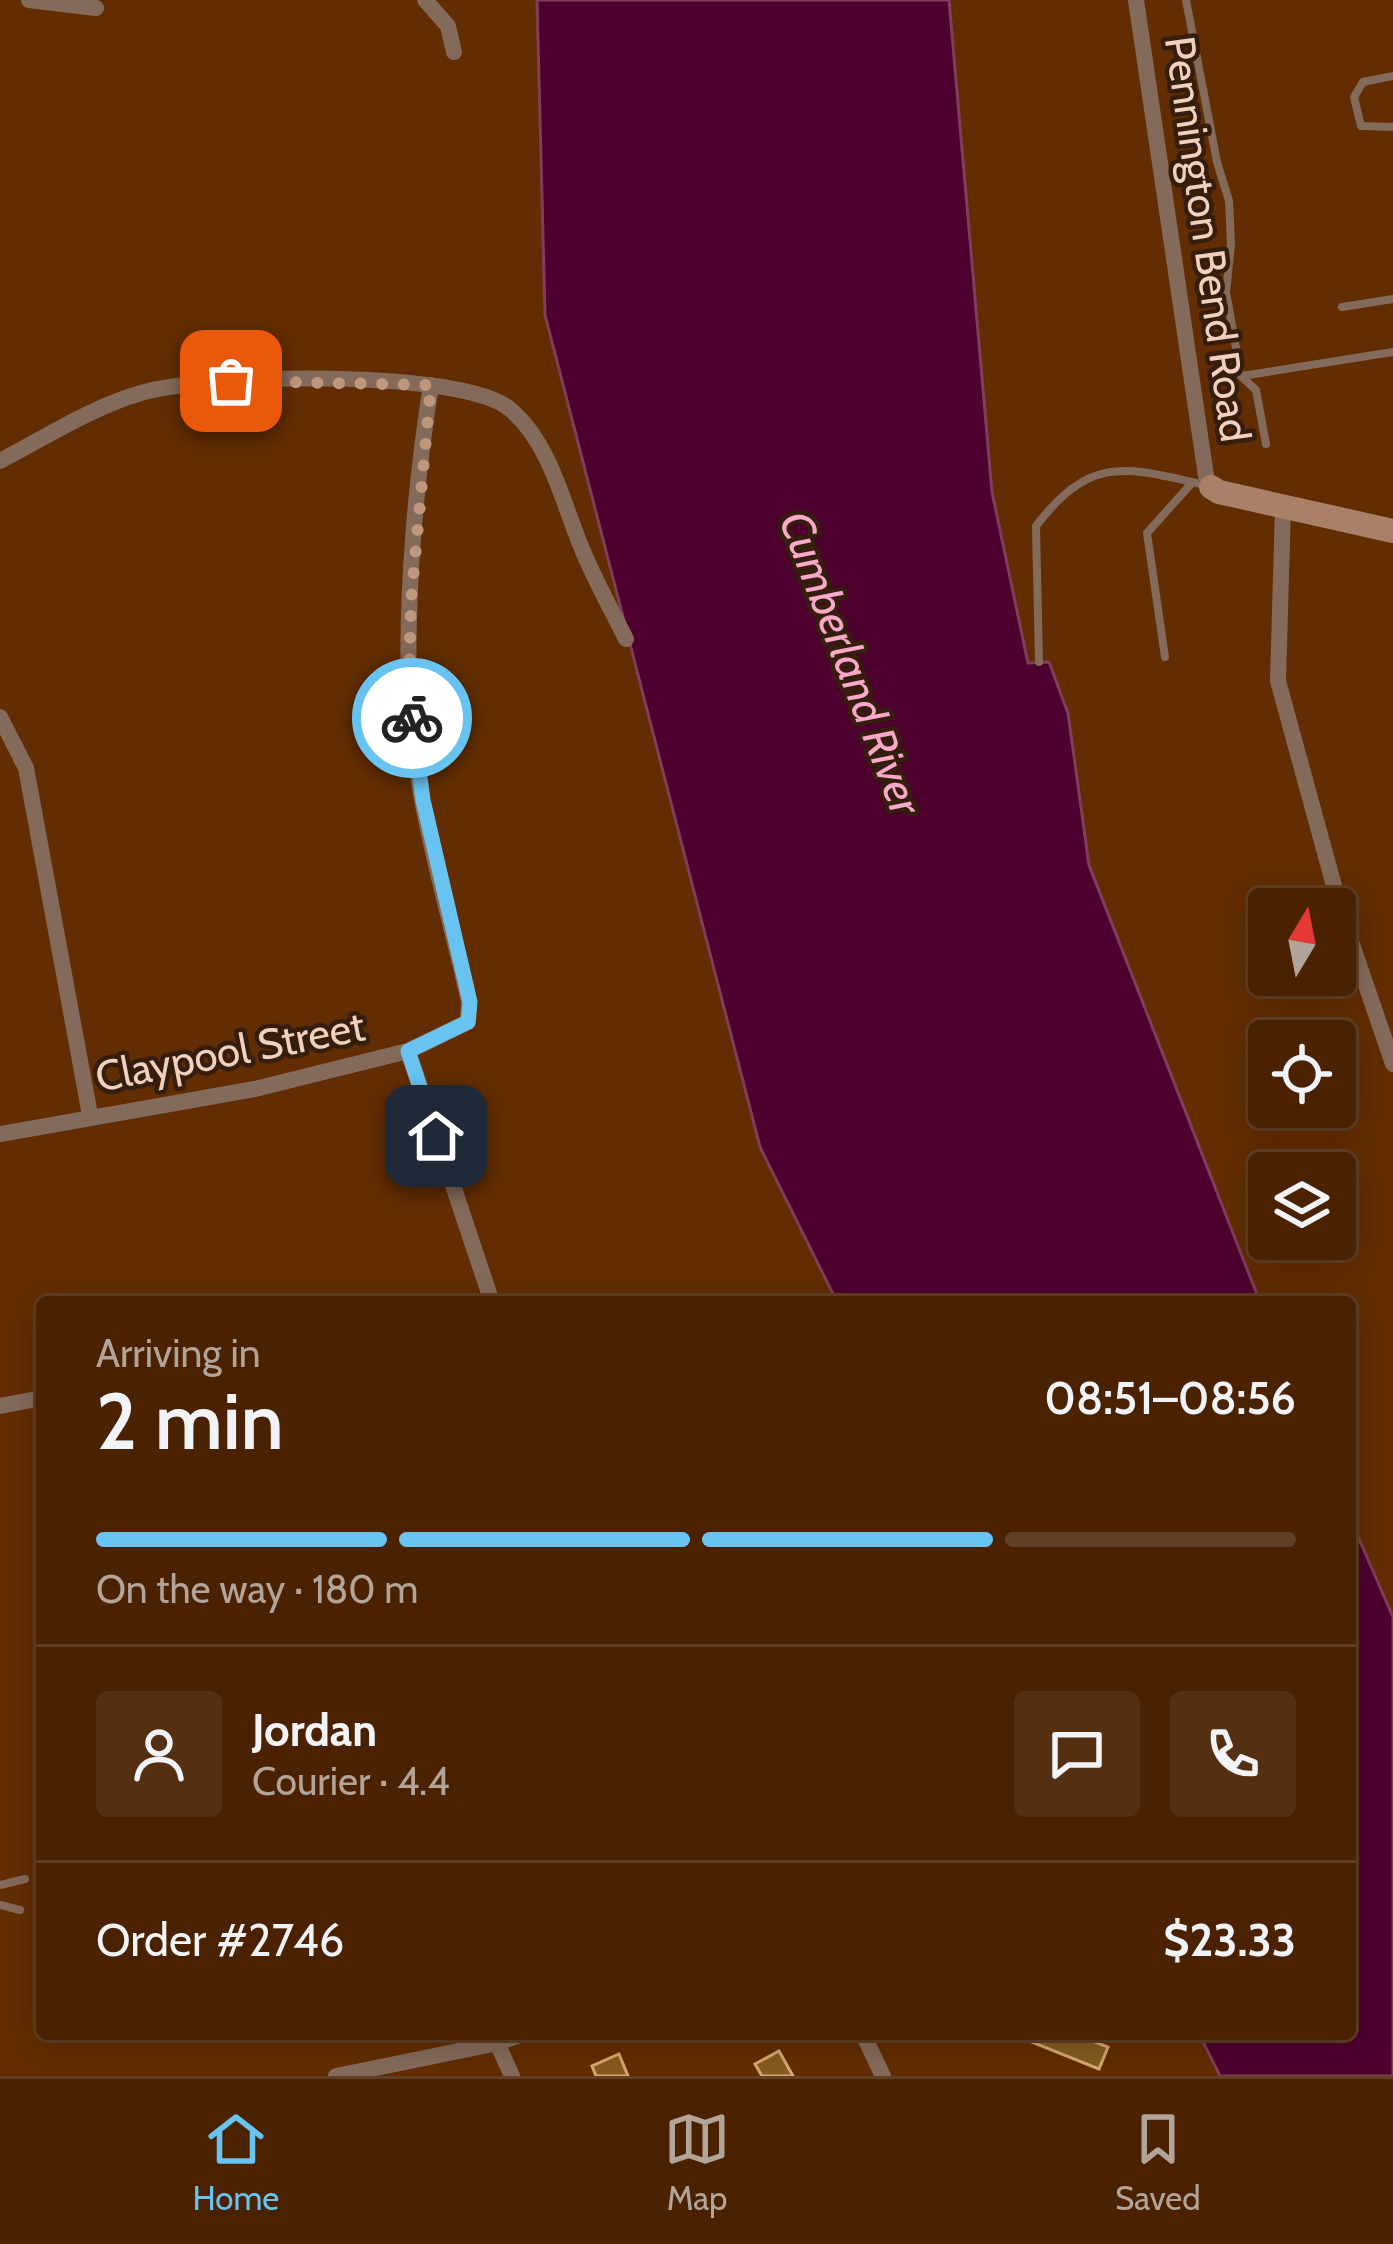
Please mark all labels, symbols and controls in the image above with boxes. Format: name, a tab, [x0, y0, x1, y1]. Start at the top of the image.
street label: Pennington Bend Road	[1154, 33, 1262, 445]
pin	[180, 330, 282, 432]
icon: bag	[198, 348, 264, 414]
water label: Cumberland River	[768, 504, 934, 824]
courier	[352, 658, 472, 778]
icon: bike	[379, 685, 445, 751]
north arrow	[1248, 888, 1356, 996]
map controls	[1248, 888, 1356, 1260]
street label: Claypool Street	[91, 999, 369, 1103]
button: locate	[1248, 1020, 1356, 1128]
pin	[385, 1085, 487, 1187]
icon: home	[403, 1103, 469, 1169]
button: layers	[1248, 1152, 1356, 1260]
text: Arriving in	[96, 1329, 260, 1377]
text: 08:51–08:56	[1044, 1371, 1296, 1425]
text: 2 min	[96, 1374, 284, 1469]
text: On the way · 180 m	[96, 1565, 419, 1613]
button: person	[96, 1691, 222, 1817]
button: chat	[1014, 1691, 1140, 1817]
button: phone	[1170, 1691, 1296, 1817]
text: Jordan	[252, 1703, 377, 1757]
text: Courier · 4.4	[252, 1757, 450, 1805]
text: Order #2746	[96, 1913, 344, 1967]
text: $23.33	[1163, 1913, 1296, 1967]
tab: Home	[192, 2106, 279, 2218]
tab: Map	[664, 2106, 730, 2218]
tab: Saved	[1115, 2106, 1201, 2218]

